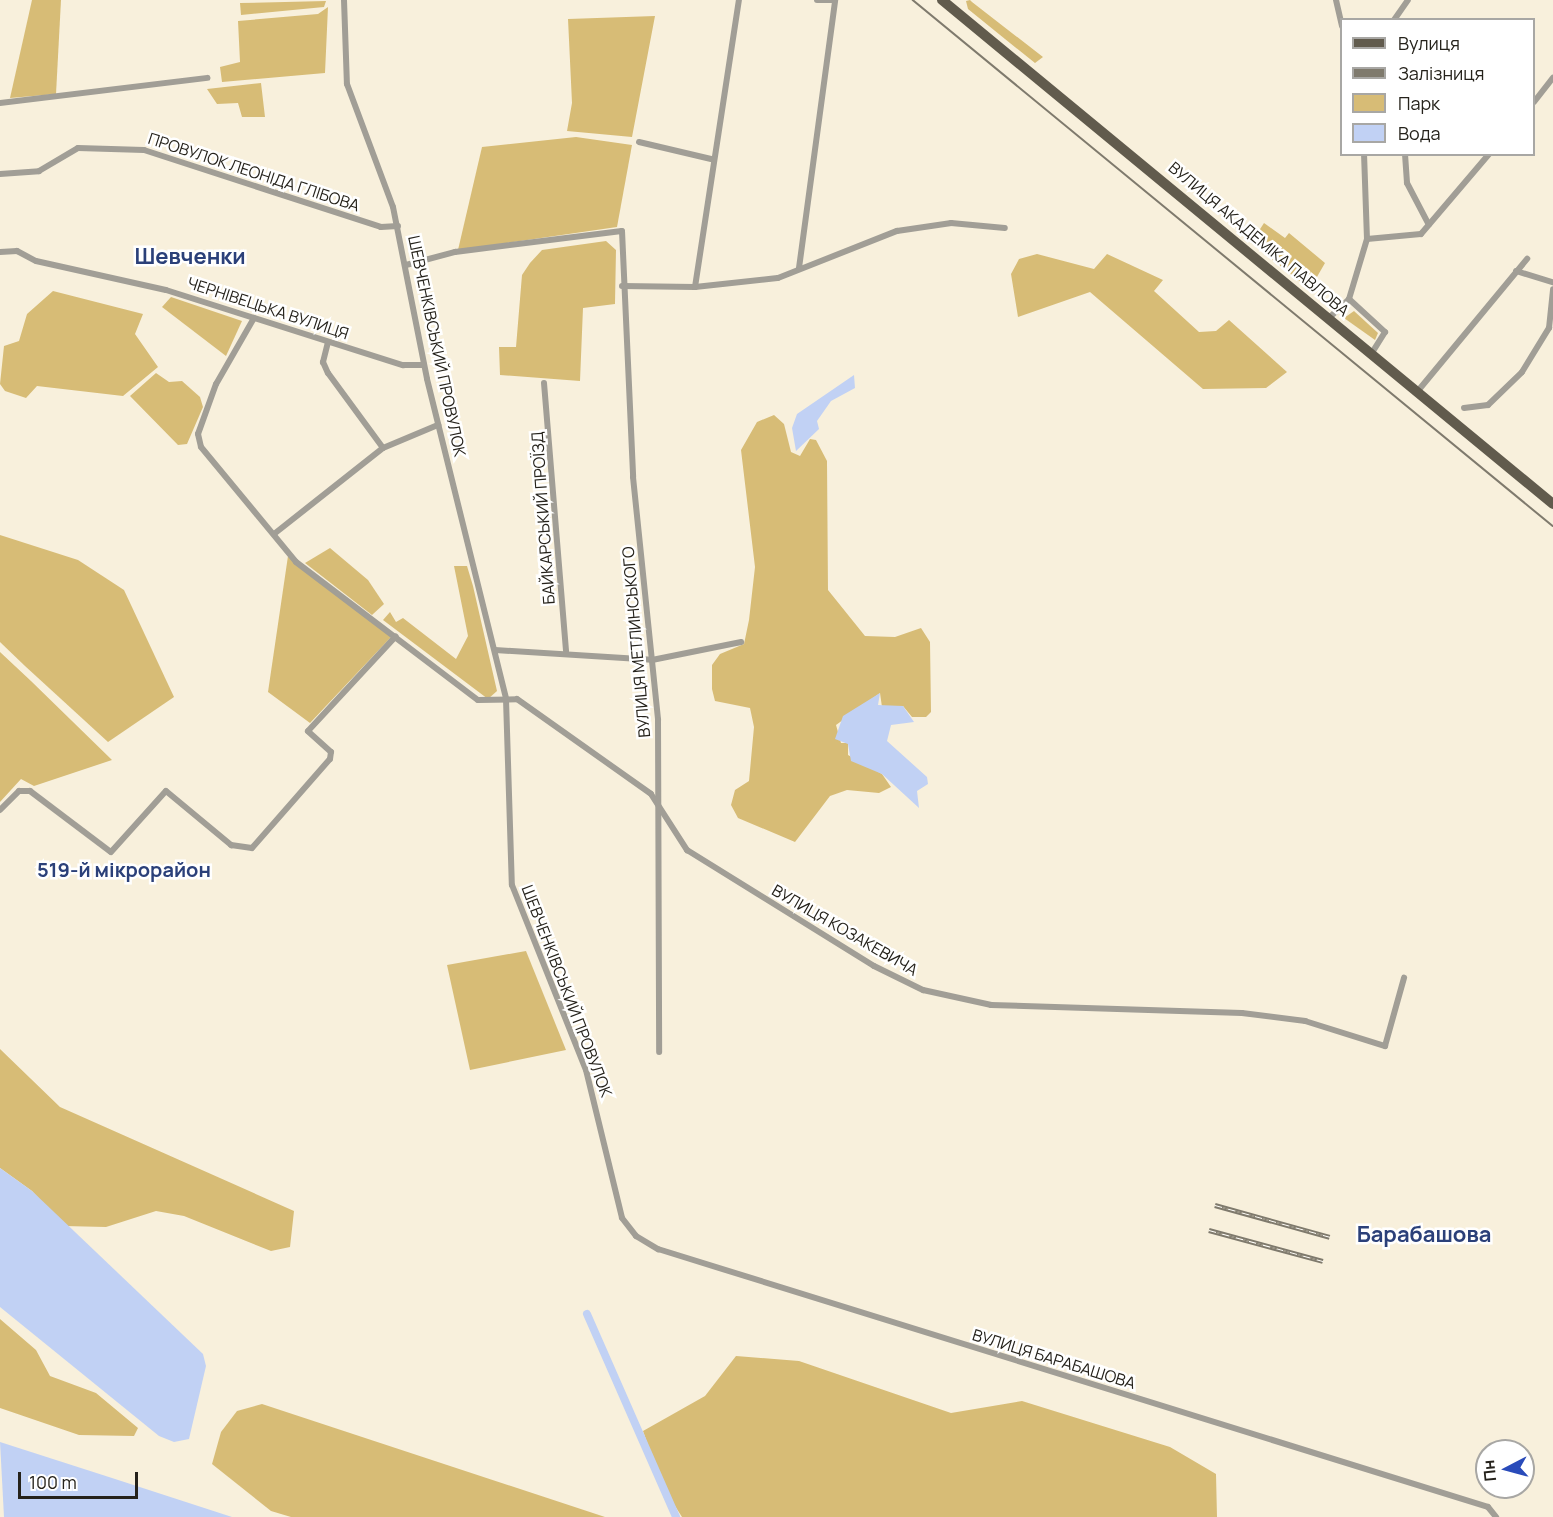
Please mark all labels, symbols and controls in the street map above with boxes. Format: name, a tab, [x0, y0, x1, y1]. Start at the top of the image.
legend	[1340, 18, 1535, 156]
text: Вулиця	[1398, 31, 1460, 55]
text: Залізниця	[1398, 61, 1484, 85]
text: Парк	[1398, 91, 1440, 115]
text: Вода	[1398, 121, 1440, 145]
street label: ПРОВУЛОК ЛЕОНІДА ГЛІБОВА	[146, 129, 362, 215]
street label: ВУЛИЦЯ АКАДЕМІКА ПАВЛОВА	[1165, 158, 1353, 320]
street label: ШЕВЧЕНКІВСЬКИЙ ПРОВУЛОК	[404, 234, 470, 458]
district label: Шевченки	[134, 244, 246, 270]
street label: ЧЕРНІВЕЦЬКА ВУЛИЦЯ	[185, 273, 351, 343]
street label: БАЙКАРСЬКИЙ ПРОЇЗД	[527, 431, 559, 605]
street label: ВУЛИЦЯ МЕТЛИНСЬКОГО	[618, 546, 654, 738]
district label: 519-й мікрорайон	[37, 857, 211, 881]
street label: ВУЛИЦЯ КОЗАКЕВИЧА	[769, 880, 921, 980]
street label: ШЕВЧЕНКІВСЬКИЙ ПРОВУЛОК	[518, 882, 616, 1100]
district label: Барабашова	[1357, 1222, 1491, 1248]
street label: ВУЛИЦЯ БАРАБАШОВА	[970, 1325, 1138, 1393]
north arrow	[1475, 1439, 1535, 1499]
text: Пн	[1477, 1459, 1501, 1483]
scale bar	[21, 1460, 141, 1498]
text: 100 m	[29, 1470, 77, 1494]

